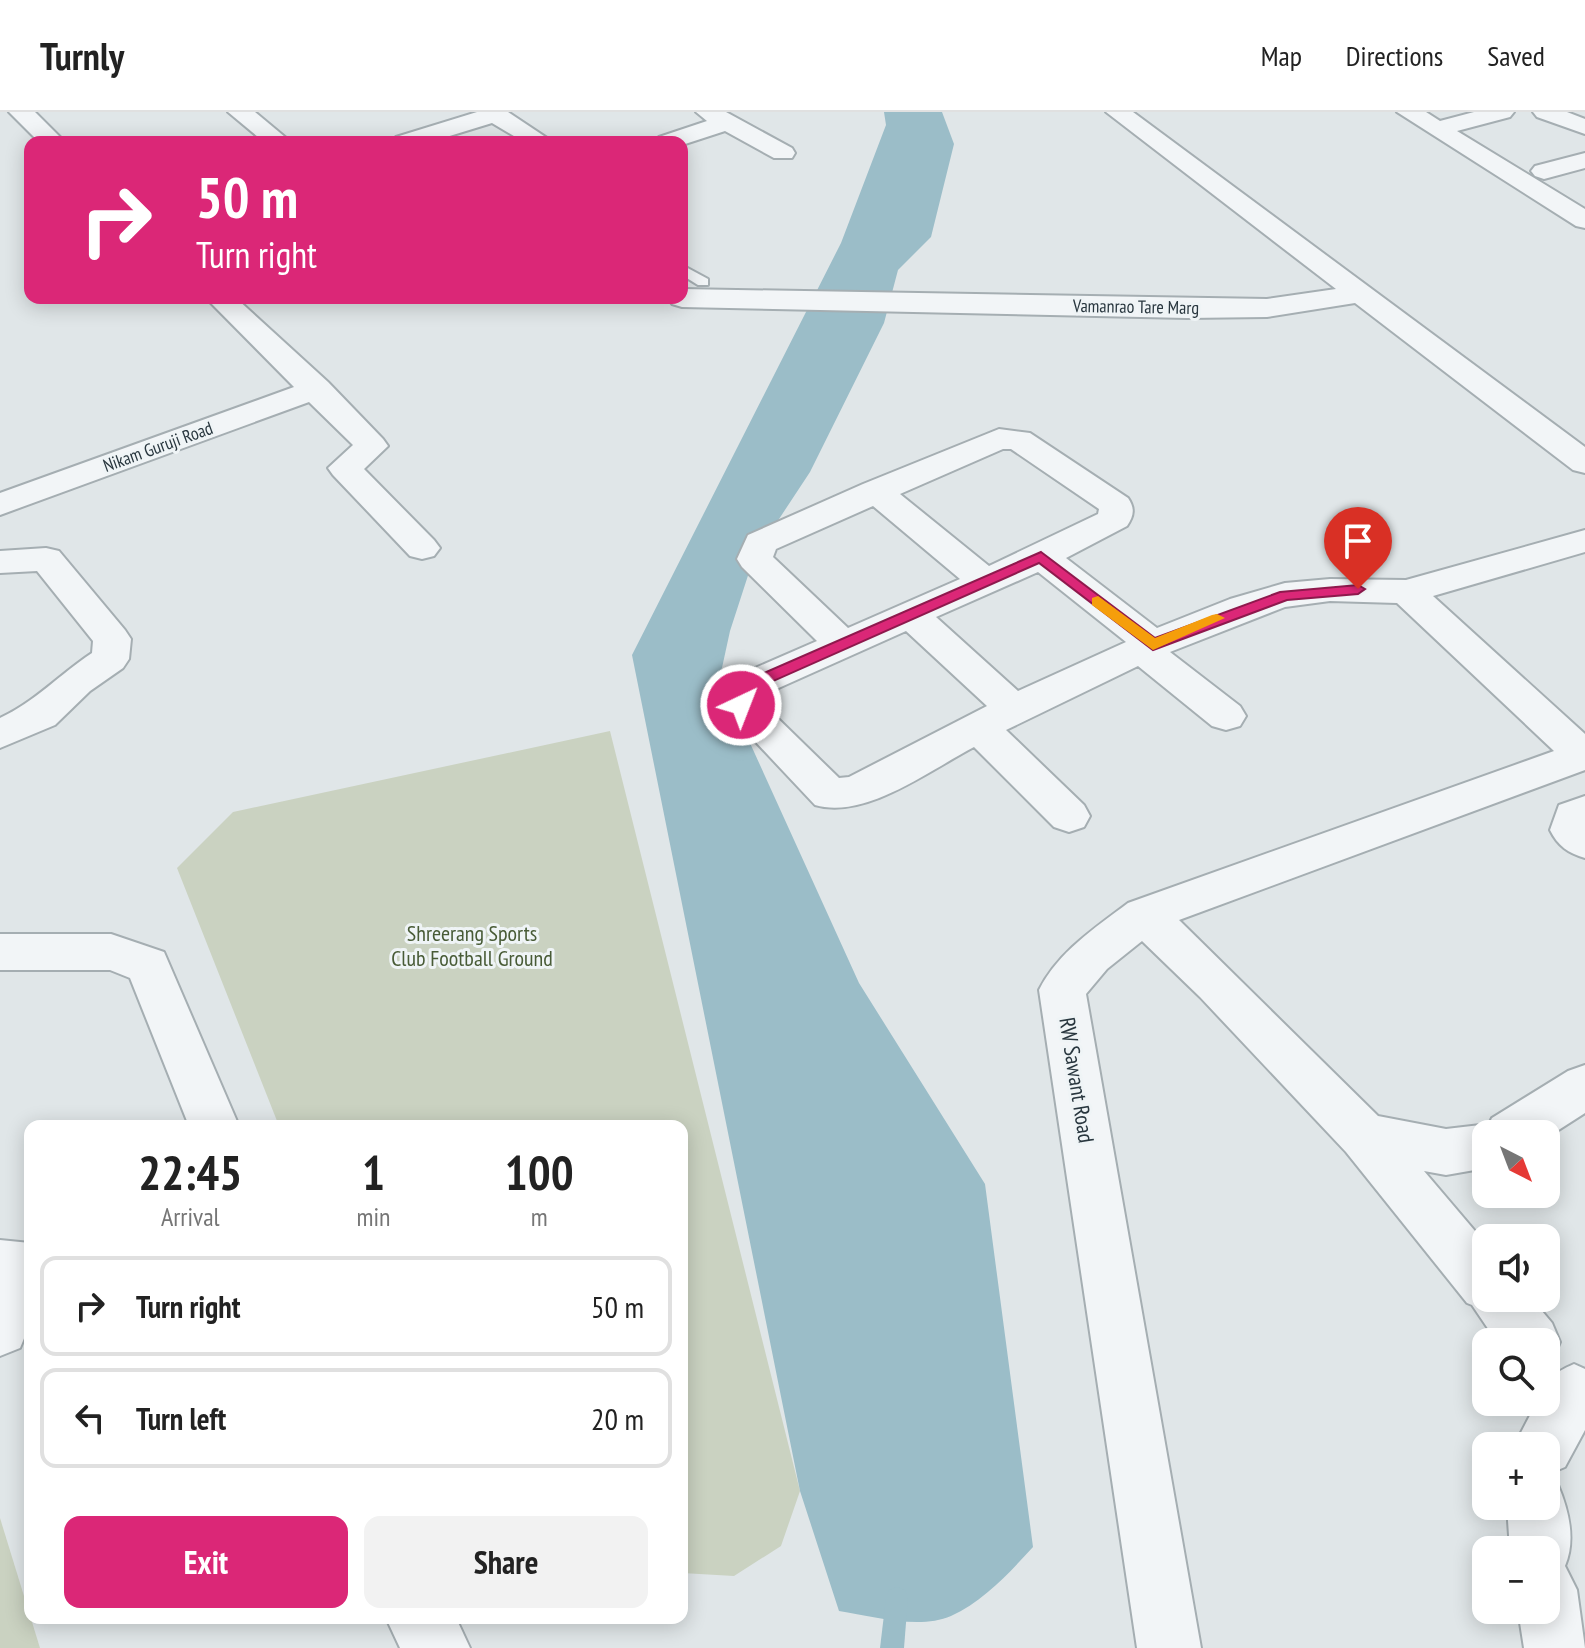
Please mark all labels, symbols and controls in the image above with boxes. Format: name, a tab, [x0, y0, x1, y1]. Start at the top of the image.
text: Turnly	[40, 31, 124, 80]
text: Map	[1261, 37, 1302, 74]
text: Directions	[1346, 37, 1443, 74]
text: Saved	[1487, 37, 1545, 74]
text: 50 m	[196, 161, 298, 233]
icon: right	[64, 168, 168, 272]
text: Turn right	[196, 231, 317, 278]
street label: Vamanrao Tare Marg	[1072, 294, 1199, 319]
street label: Nikam Guruji Road	[100, 416, 216, 477]
pin	[1324, 507, 1392, 589]
icon: arrive	[1336, 519, 1380, 563]
position arrow	[699, 663, 783, 747]
park label: Shreerang Sports Club Football Ground	[391, 919, 553, 972]
street label: RW Sawant Road	[1053, 1015, 1101, 1145]
north arrow	[1472, 1120, 1560, 1208]
map controls	[1472, 1120, 1560, 1624]
text: 22:45	[138, 1141, 242, 1203]
text: 1	[362, 1141, 385, 1203]
text: 100	[505, 1141, 574, 1203]
text: Arrival	[161, 1200, 220, 1233]
text: min	[356, 1200, 390, 1233]
text: m	[531, 1200, 548, 1233]
button: sound	[1472, 1224, 1560, 1312]
icon: right	[68, 1284, 112, 1328]
text: Turn right	[136, 1287, 240, 1326]
text: 50 m	[591, 1287, 644, 1326]
button: search	[1472, 1328, 1560, 1416]
icon: left	[68, 1396, 112, 1440]
text: Turn left	[136, 1399, 226, 1438]
text: 20 m	[591, 1399, 644, 1438]
button: +	[1472, 1432, 1560, 1520]
button: Exit	[64, 1516, 348, 1608]
button: Share	[364, 1516, 648, 1608]
button: −	[1472, 1536, 1560, 1624]

